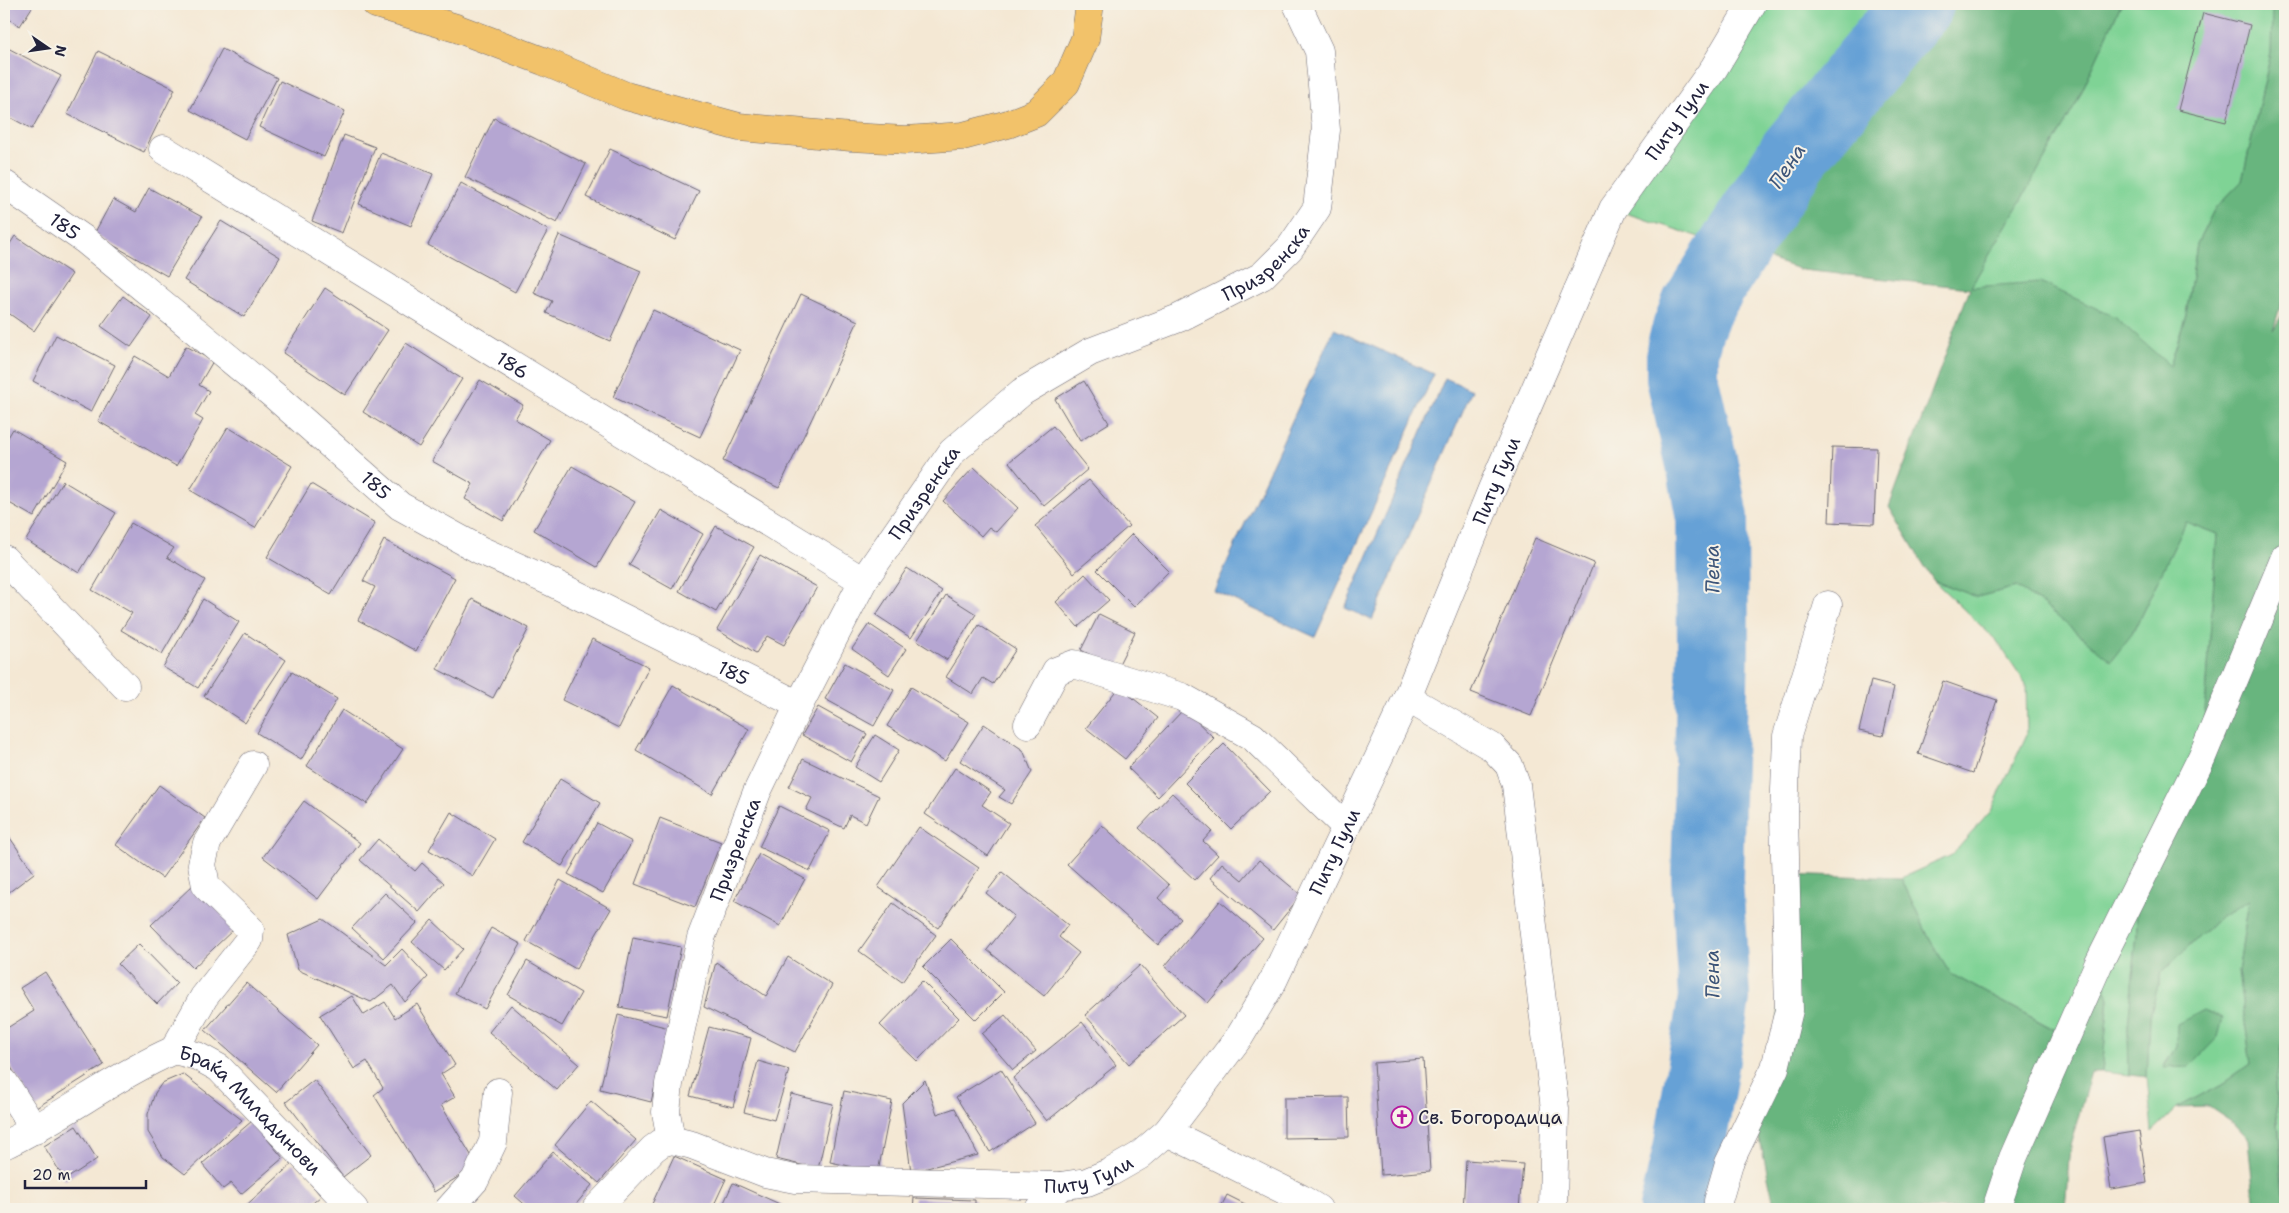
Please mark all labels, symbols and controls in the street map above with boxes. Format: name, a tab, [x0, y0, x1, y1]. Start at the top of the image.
north arrow	[22, 22, 72, 72]
text: N	[51, 43, 71, 58]
street label: Питу Гули	[1640, 75, 1714, 165]
water label: Пена	[1763, 139, 1811, 193]
street label: 185	[44, 207, 85, 246]
street label: Призренска	[1218, 219, 1316, 307]
street label: 186	[492, 346, 533, 385]
street label: Питу Гули	[1467, 433, 1526, 528]
street label: Призренска	[883, 441, 966, 545]
street label: 185	[355, 465, 396, 505]
water label: Пена	[1699, 544, 1725, 594]
street label: 185	[714, 655, 753, 691]
street label: Призренска	[704, 794, 767, 905]
street label: Питу Гули	[1304, 804, 1366, 899]
water label: Пена	[1699, 949, 1725, 999]
street label: Браќа Миладинови	[177, 1040, 327, 1181]
church icon: Св. Богородица	[1390, 1105, 1414, 1129]
place label: Св. Богородица	[1418, 1105, 1562, 1130]
street label: Питу Гули	[1044, 1150, 1138, 1199]
scale bar	[25, 1158, 146, 1190]
text: 20 m	[32, 1165, 71, 1185]

